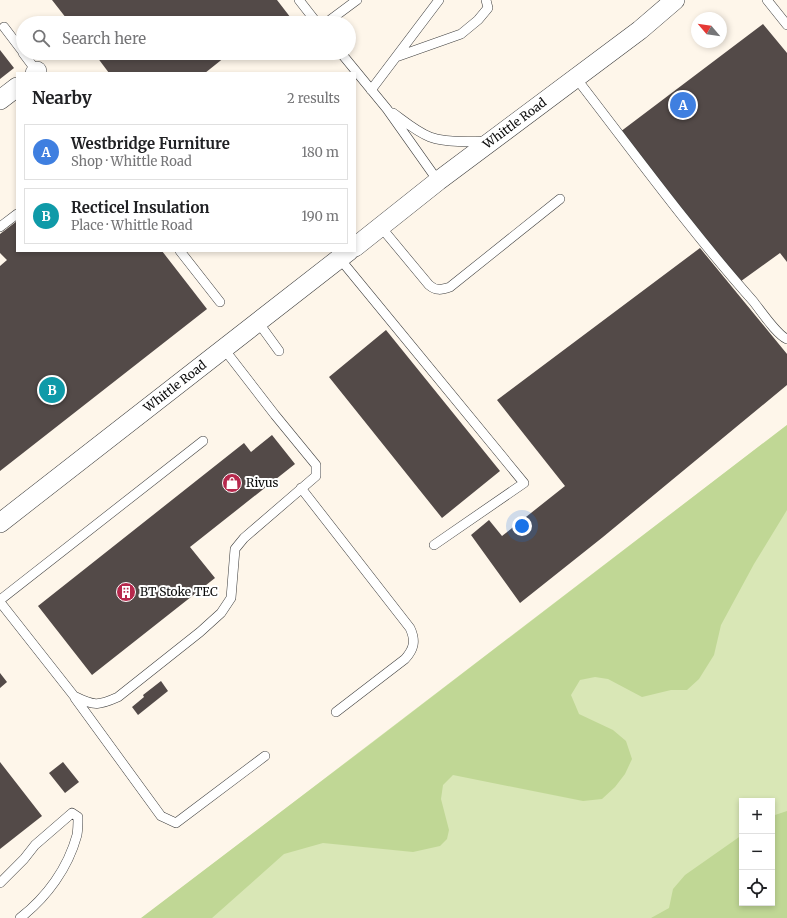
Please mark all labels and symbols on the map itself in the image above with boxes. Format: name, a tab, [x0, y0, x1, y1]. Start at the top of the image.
north arrow	[691, 12, 727, 48]
pin: A	[670, 90, 696, 120]
street label: Whittle Road	[479, 95, 549, 152]
street label: Whittle Road	[140, 357, 209, 416]
pin: B	[39, 375, 65, 405]
shop icon: Rivus	[221, 472, 243, 494]
place label: Rivus	[246, 475, 279, 490]
your location	[512, 516, 532, 536]
building icon: BT Stoke TEC	[115, 581, 137, 603]
place label: BT Stoke TEC	[140, 584, 218, 599]

